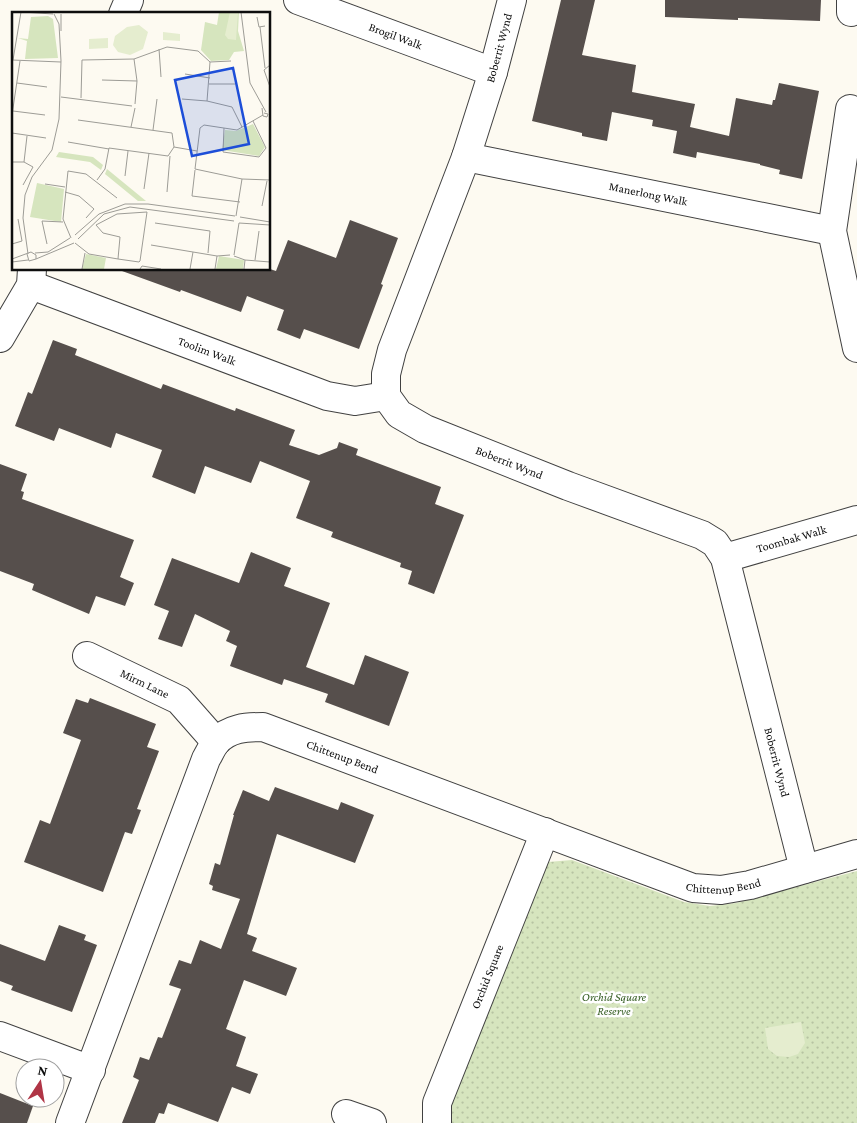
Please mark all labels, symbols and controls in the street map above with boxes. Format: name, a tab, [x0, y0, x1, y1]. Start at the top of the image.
street label: Boberrit Wynd	[483, 11, 515, 84]
inset map	[12, 12, 270, 270]
street label: Brogil Walk	[367, 20, 424, 52]
street label: Manerlong Walk	[608, 179, 689, 209]
street label: Toolim Walk	[176, 334, 238, 368]
street label: Boberrit Wynd	[474, 443, 545, 482]
street label: Toombak Walk	[755, 522, 828, 556]
street label: Mirm Lane	[118, 666, 171, 701]
street label: Boberrit Wynd	[761, 726, 793, 799]
street label: Chittenup Bend	[304, 737, 381, 777]
street label: Chittenup Bend	[684, 875, 763, 897]
street label: Orchid Square	[468, 942, 506, 1011]
park label: Orchid Square Reserve	[582, 990, 647, 1018]
north arrow	[15, 1058, 65, 1108]
text: N	[36, 1061, 49, 1079]

